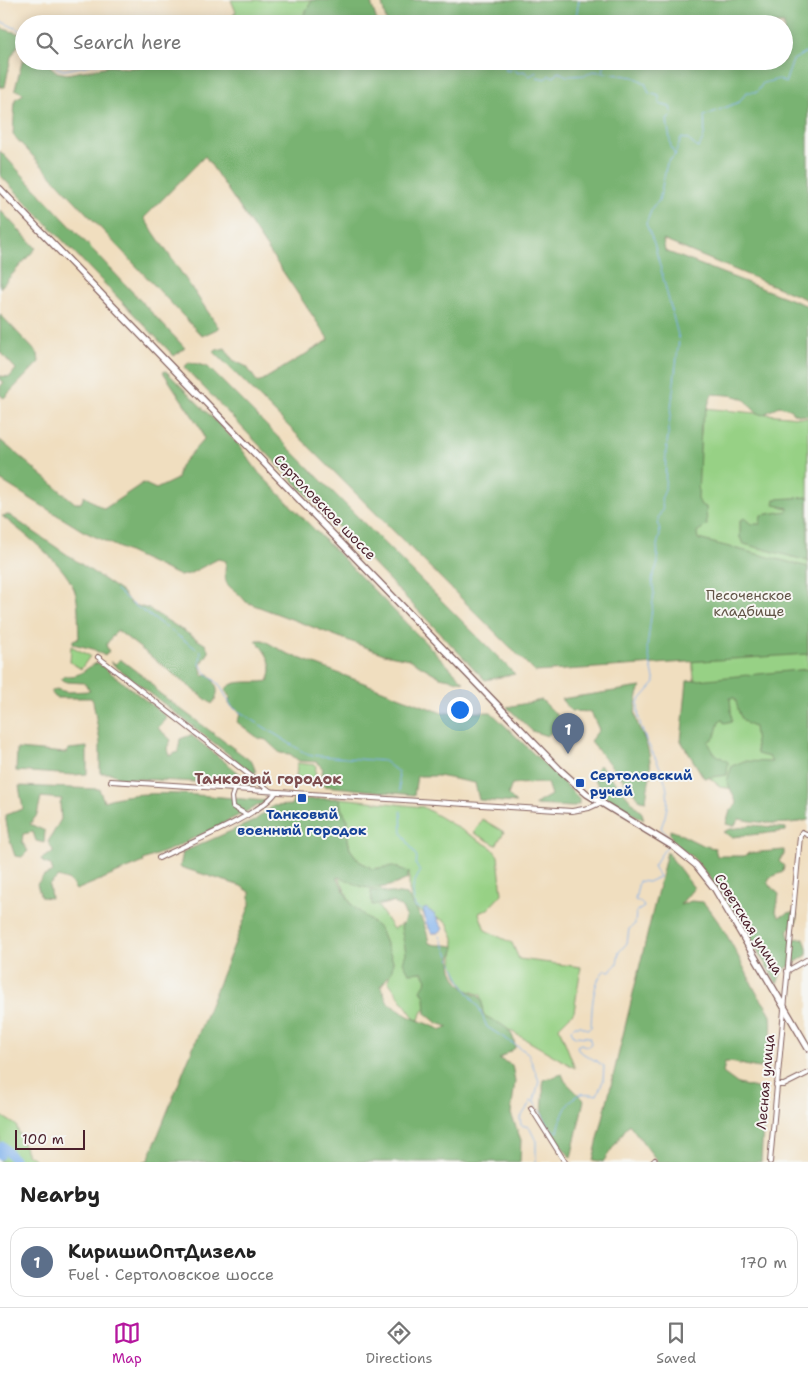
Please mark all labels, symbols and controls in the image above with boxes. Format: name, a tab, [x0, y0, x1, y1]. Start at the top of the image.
search box	[15, 15, 793, 70]
icon: search	[33, 29, 61, 57]
text: Search here	[73, 30, 182, 55]
street label: Сертоловское шоссе	[270, 451, 380, 564]
park label: Песоченское кладбище	[706, 586, 792, 620]
your location	[447, 697, 473, 723]
pin: 1	[552, 713, 584, 754]
place label: Сертоловский ручей	[590, 766, 693, 800]
district label: Танковый городок	[194, 769, 342, 789]
marker: Сертоловский ручей	[574, 777, 586, 789]
marker: Танковый военный городок	[296, 792, 308, 804]
place label: Танковый военный городок	[237, 805, 367, 839]
street label: Советская улица	[711, 870, 787, 978]
street label: Лесная улица	[752, 1033, 778, 1130]
scale bar	[15, 1127, 85, 1150]
text: 100 m	[22, 1130, 64, 1148]
text: Nearby	[20, 1181, 100, 1209]
text: КиришиОптДизель	[68, 1239, 256, 1264]
text: 1	[33, 1252, 41, 1273]
text: 170 m	[740, 1252, 787, 1273]
text: Fuel · Сертоловское шоссе	[68, 1264, 274, 1285]
tab: Map	[112, 1319, 142, 1367]
tab: Directions	[366, 1319, 432, 1367]
tab: Saved	[656, 1319, 696, 1367]

